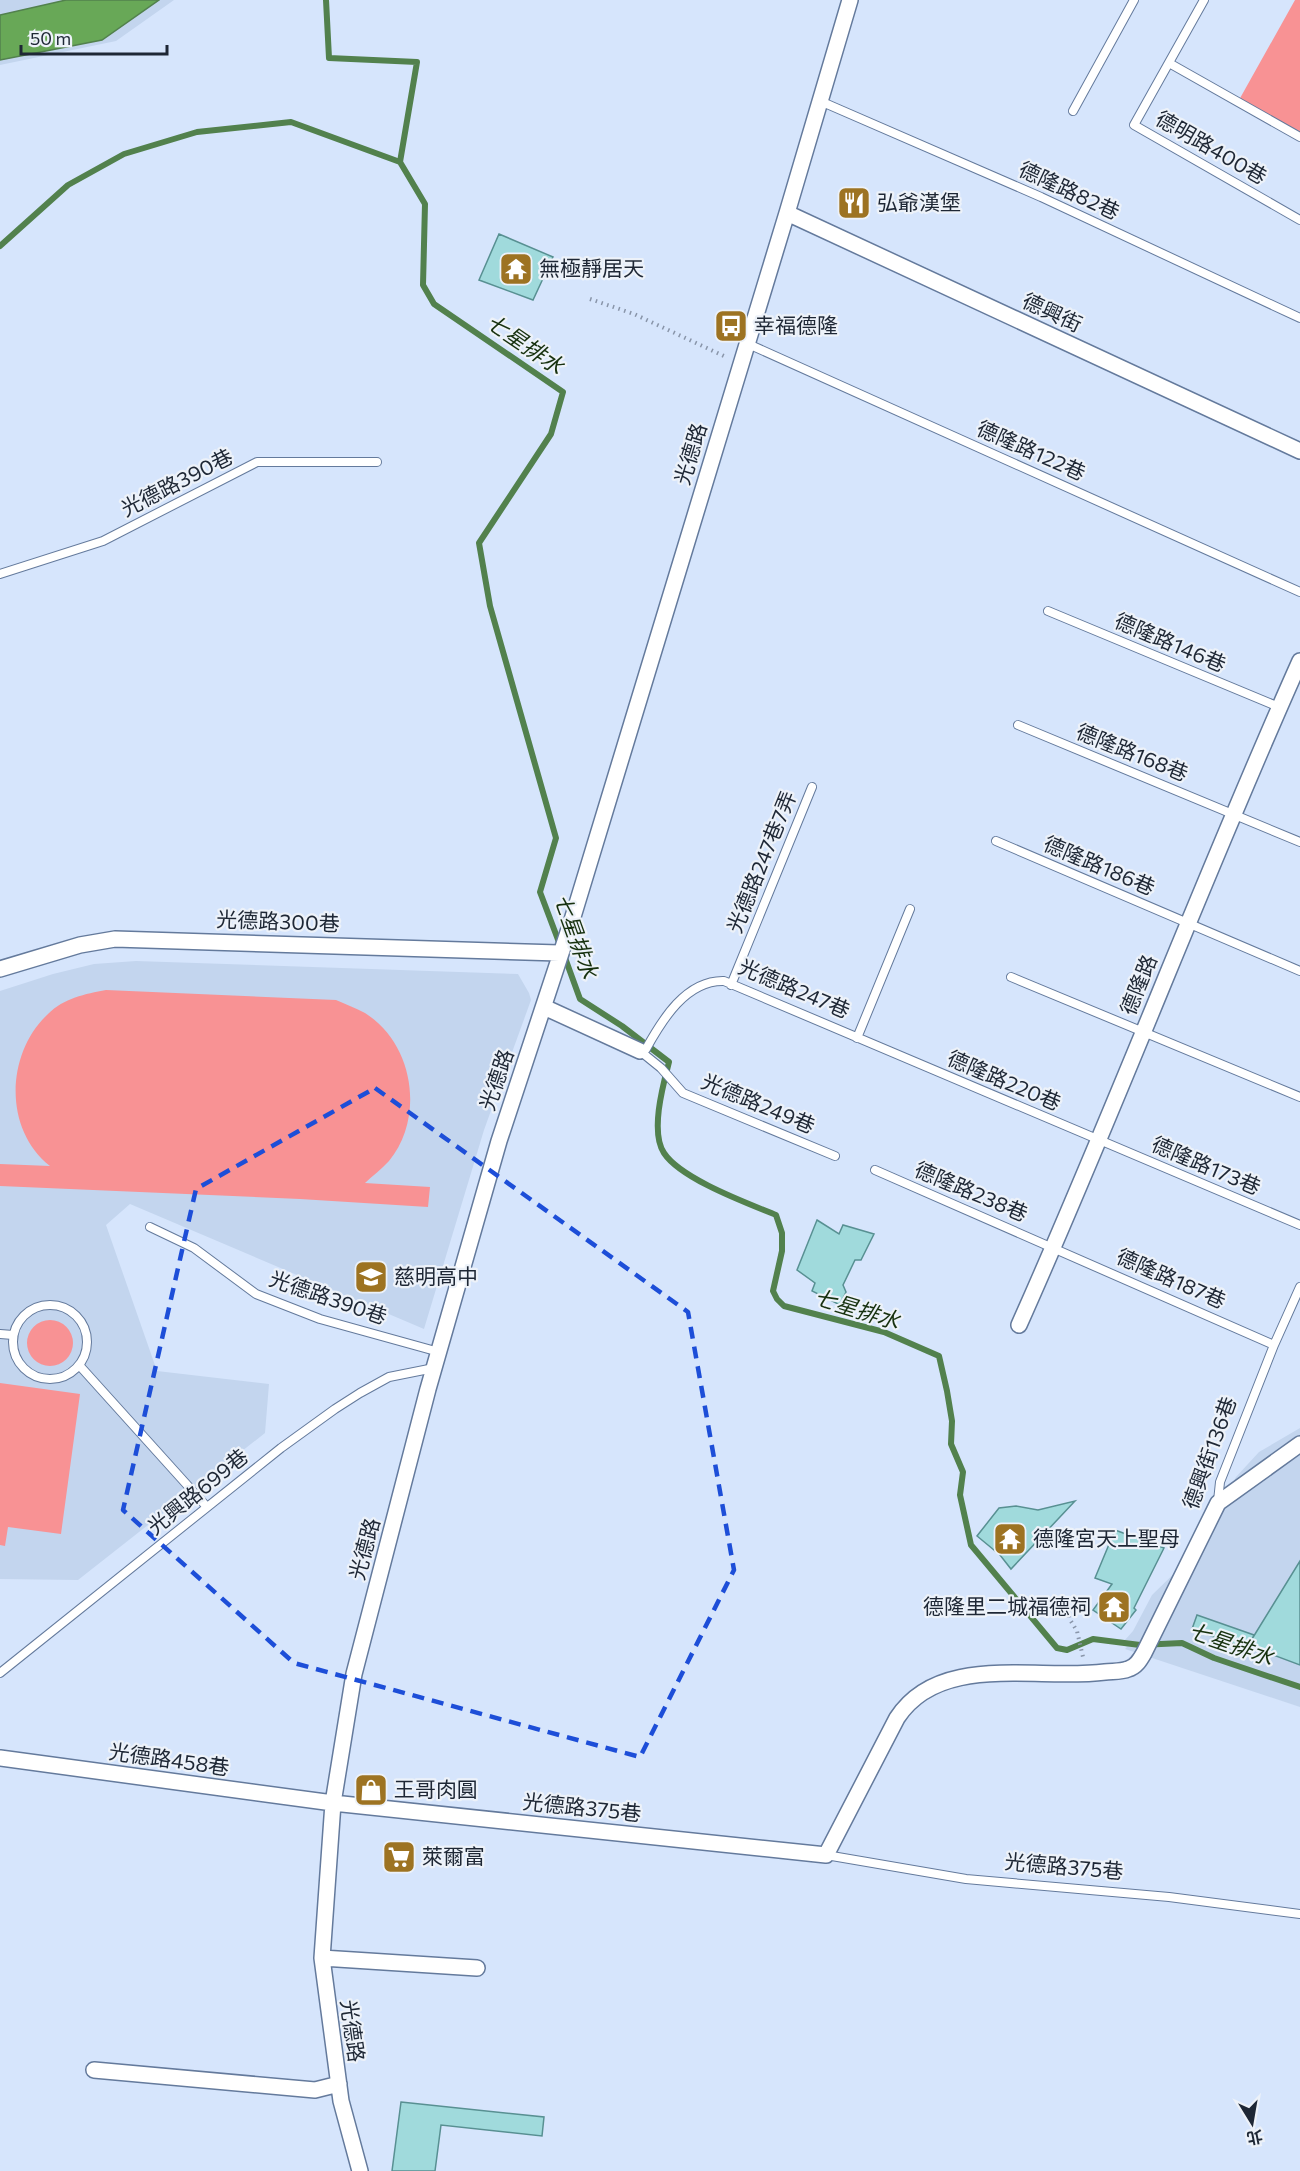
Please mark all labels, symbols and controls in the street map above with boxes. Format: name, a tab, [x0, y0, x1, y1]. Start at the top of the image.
scale bar	[21, 18, 166, 56]
text: 50 m	[30, 27, 71, 49]
street label: 德明路400巷	[1152, 105, 1272, 189]
street label: 德隆路82巷	[1015, 155, 1124, 224]
restaurant icon: 弘爺漢堡	[836, 185, 872, 221]
place label: 弘爺漢堡	[877, 189, 961, 214]
temple icon: 無極靜居天	[498, 251, 534, 287]
place label: 無極靜居天	[539, 255, 644, 280]
street label: 德興街	[1019, 287, 1086, 336]
water label: 七星排水	[481, 308, 570, 380]
bus stop icon: 幸福德隆	[713, 308, 749, 344]
place label: 幸福德隆	[754, 312, 838, 337]
street label: 德隆路122巷	[973, 415, 1090, 485]
street label: 光德路	[668, 420, 711, 487]
street label: 光德路390巷	[116, 443, 237, 521]
street label: 德隆路146巷	[1111, 607, 1230, 676]
street label: 德隆路168巷	[1073, 718, 1192, 785]
street label: 光德路247巷7弄	[721, 787, 800, 936]
street label: 德隆路186巷	[1040, 830, 1159, 899]
water label: 七星排水	[549, 890, 605, 983]
street label: 光德路300巷	[216, 906, 340, 935]
street label: 德隆路	[1114, 951, 1161, 1018]
street label: 光德路247巷	[735, 953, 854, 1022]
street label: 德隆路220巷	[944, 1044, 1065, 1115]
street label: 光德路	[474, 1046, 518, 1113]
street label: 光德路249巷	[698, 1068, 819, 1138]
street label: 德隆路173巷	[1148, 1130, 1265, 1199]
street label: 德隆路238巷	[911, 1156, 1032, 1226]
street label: 德隆路187巷	[1113, 1242, 1230, 1313]
school or university icon: 慈明高中	[353, 1259, 389, 1295]
place label: 慈明高中	[394, 1263, 478, 1288]
street label: 光德路390巷	[267, 1265, 390, 1328]
water label: 七星排水	[811, 1283, 904, 1335]
street label: 德興街136巷	[1177, 1393, 1240, 1512]
street label: 光興路699巷	[142, 1443, 252, 1539]
street label: 光德路	[343, 1515, 384, 1582]
temple icon: 德隆宮天上聖母	[992, 1521, 1028, 1557]
place label: 德隆宮天上聖母	[1033, 1525, 1180, 1550]
temple icon: 德隆里二城福德祠	[1096, 1589, 1132, 1625]
place label: 德隆里二城福德祠	[923, 1593, 1091, 1618]
water label: 七星排水	[1185, 1616, 1278, 1671]
street label: 光德路458巷	[107, 1738, 231, 1779]
shop icon: 王哥肉圓	[353, 1772, 389, 1808]
place label: 王哥肉圓	[394, 1776, 478, 1801]
street label: 光德路375巷	[522, 1788, 643, 1825]
supermarket icon: 萊爾富	[381, 1839, 417, 1875]
place label: 萊爾富	[422, 1843, 485, 1868]
street label: 光德路375巷	[1004, 1848, 1124, 1883]
street label: 光德路	[337, 1998, 370, 2064]
north arrow	[1222, 2093, 1282, 2153]
text: 北	[1245, 2127, 1265, 2149]

